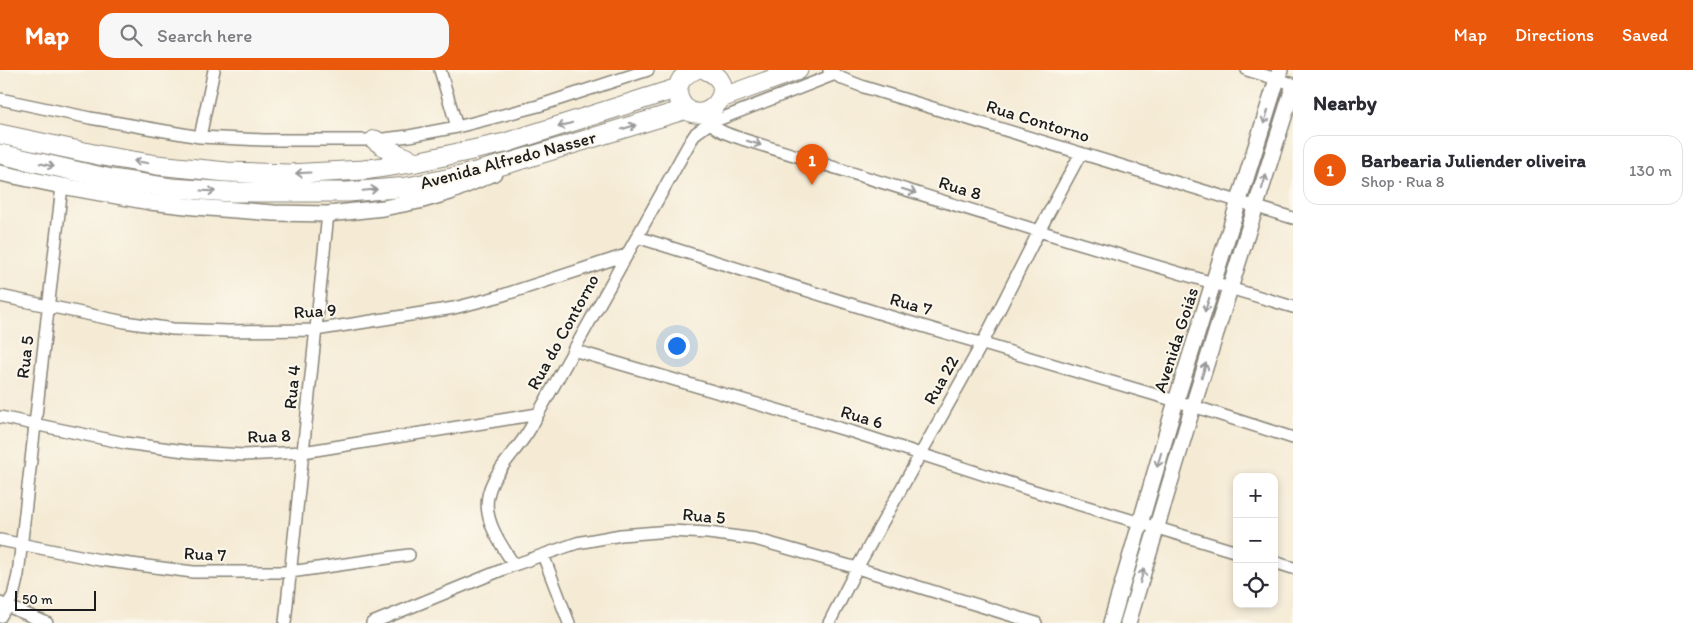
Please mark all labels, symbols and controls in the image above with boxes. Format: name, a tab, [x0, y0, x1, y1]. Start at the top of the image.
search box	[99, 13, 449, 58]
text: Map	[25, 21, 69, 50]
icon: search	[117, 21, 145, 49]
text: Search here	[157, 24, 252, 47]
text: Map	[1454, 24, 1487, 46]
text: Directions	[1515, 24, 1594, 46]
text: Saved	[1622, 24, 1668, 46]
text: Nearby	[1313, 90, 1377, 115]
street label: Rua Contorno	[984, 95, 1092, 147]
one-way arrow	[1260, 108, 1270, 124]
one-way arrow	[557, 120, 573, 130]
one-way arrow	[621, 121, 637, 131]
street label: Avenida Alfredo Nasser	[418, 126, 599, 194]
one-way arrow	[746, 138, 762, 148]
pin: 1	[796, 144, 828, 185]
text: Barbearia Juliender oliveira	[1361, 149, 1586, 172]
one-way arrow	[133, 157, 149, 167]
one-way arrow	[39, 161, 55, 170]
text: 1	[1326, 161, 1334, 180]
text: 130 m	[1629, 161, 1672, 180]
one-way arrow	[295, 169, 311, 178]
street label: Rua 8	[936, 171, 984, 205]
text: Shop · Rua 8	[1361, 172, 1444, 191]
one-way arrow	[1259, 174, 1269, 190]
one-way arrow	[362, 185, 378, 195]
one-way arrow	[199, 186, 215, 195]
one-way arrow	[901, 186, 917, 196]
street label: Rua do Contorno	[522, 270, 604, 394]
street label: Avenida Goiás	[1149, 285, 1203, 395]
street label: Rua 7	[887, 288, 935, 320]
one-way arrow	[1201, 297, 1211, 313]
street label: Rua 9	[293, 299, 337, 323]
your location	[664, 333, 690, 359]
street label: Rua 5	[11, 334, 39, 380]
street label: Rua 22	[919, 351, 964, 408]
one-way arrow	[1199, 363, 1209, 379]
street label: Rua 4	[279, 364, 305, 410]
street label: Rua 6	[838, 400, 886, 434]
street label: Rua 8	[247, 424, 291, 448]
one-way arrow	[1154, 452, 1164, 468]
map controls	[1233, 473, 1278, 608]
button: +	[1233, 473, 1278, 518]
street label: Rua 5	[682, 503, 726, 529]
button: −	[1233, 518, 1278, 563]
street label: Rua 7	[183, 542, 227, 566]
button: locate	[1233, 563, 1278, 608]
one-way arrow	[1137, 569, 1147, 585]
scale bar	[15, 588, 96, 611]
text: 50 m	[22, 591, 53, 608]

